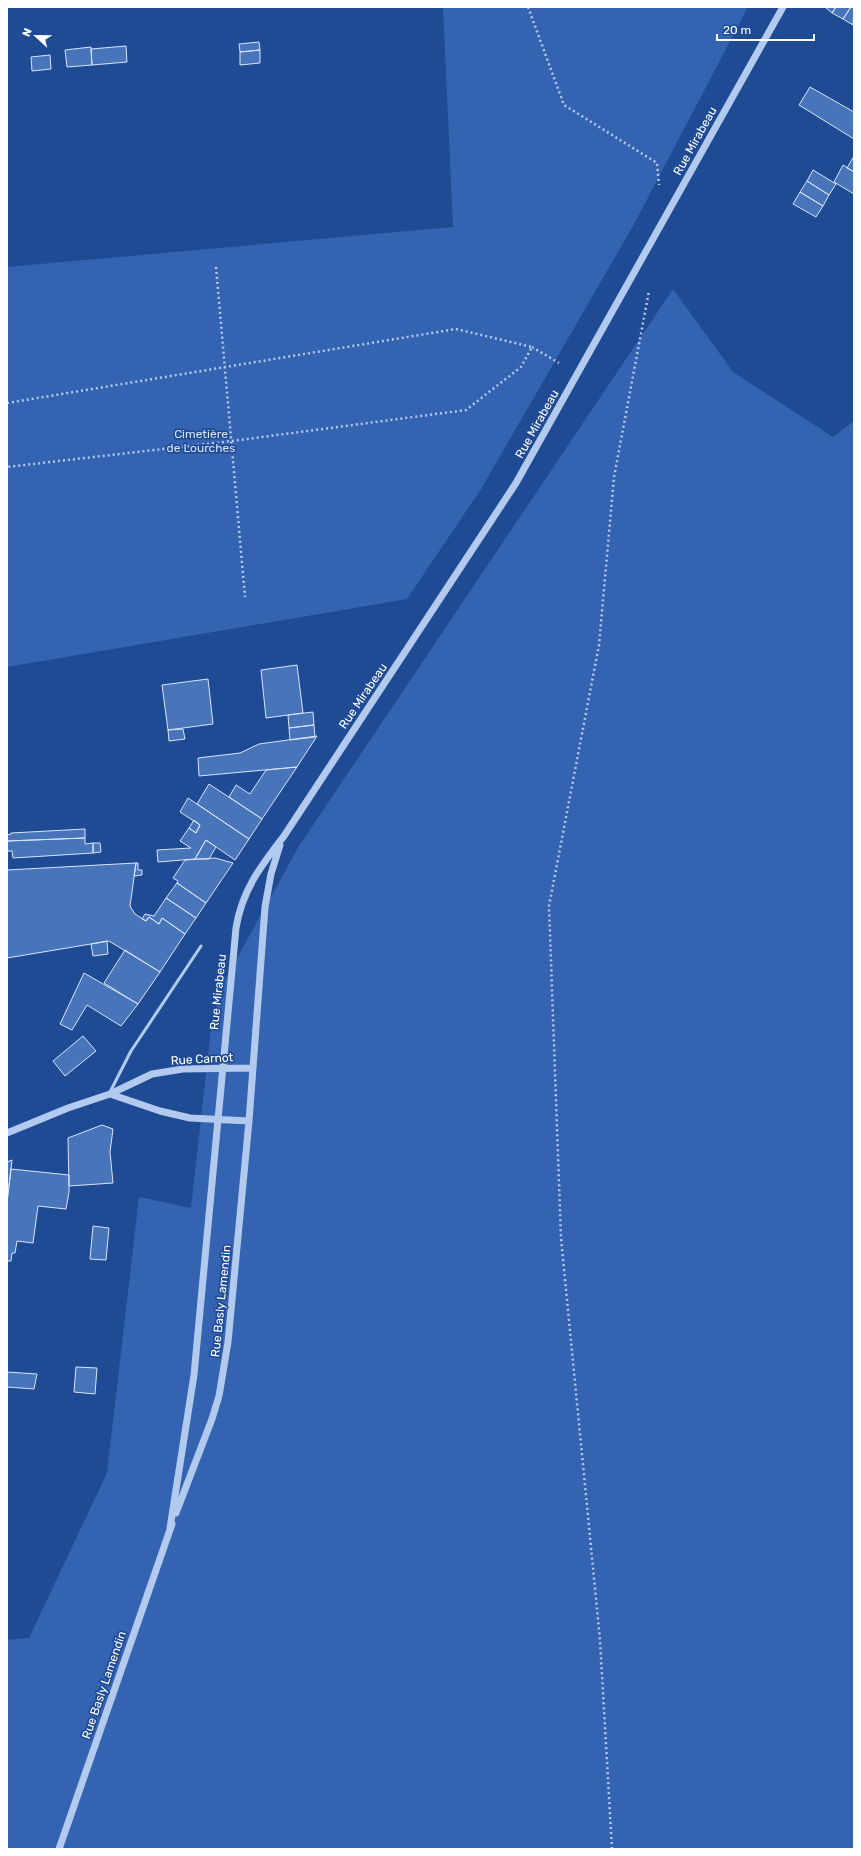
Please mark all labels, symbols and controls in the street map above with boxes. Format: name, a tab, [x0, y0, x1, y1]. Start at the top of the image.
north arrow	[16, 16, 56, 56]
scale bar	[717, 16, 814, 42]
text: 20 m	[723, 23, 751, 37]
text: N	[20, 26, 35, 39]
street label: Rue Mirabeau	[670, 104, 720, 178]
street label: Rue Mirabeau	[512, 387, 562, 461]
park label: Cimetière de Lourches	[167, 427, 235, 455]
street label: Rue Mirabeau	[336, 661, 390, 731]
street label: Rue Mirabeau	[207, 953, 229, 1031]
street label: Rue Carnot	[170, 1050, 234, 1068]
street label: Rue Basly Lamendin	[208, 1244, 234, 1358]
street label: Rue Basly Lamendin	[79, 1629, 129, 1741]

